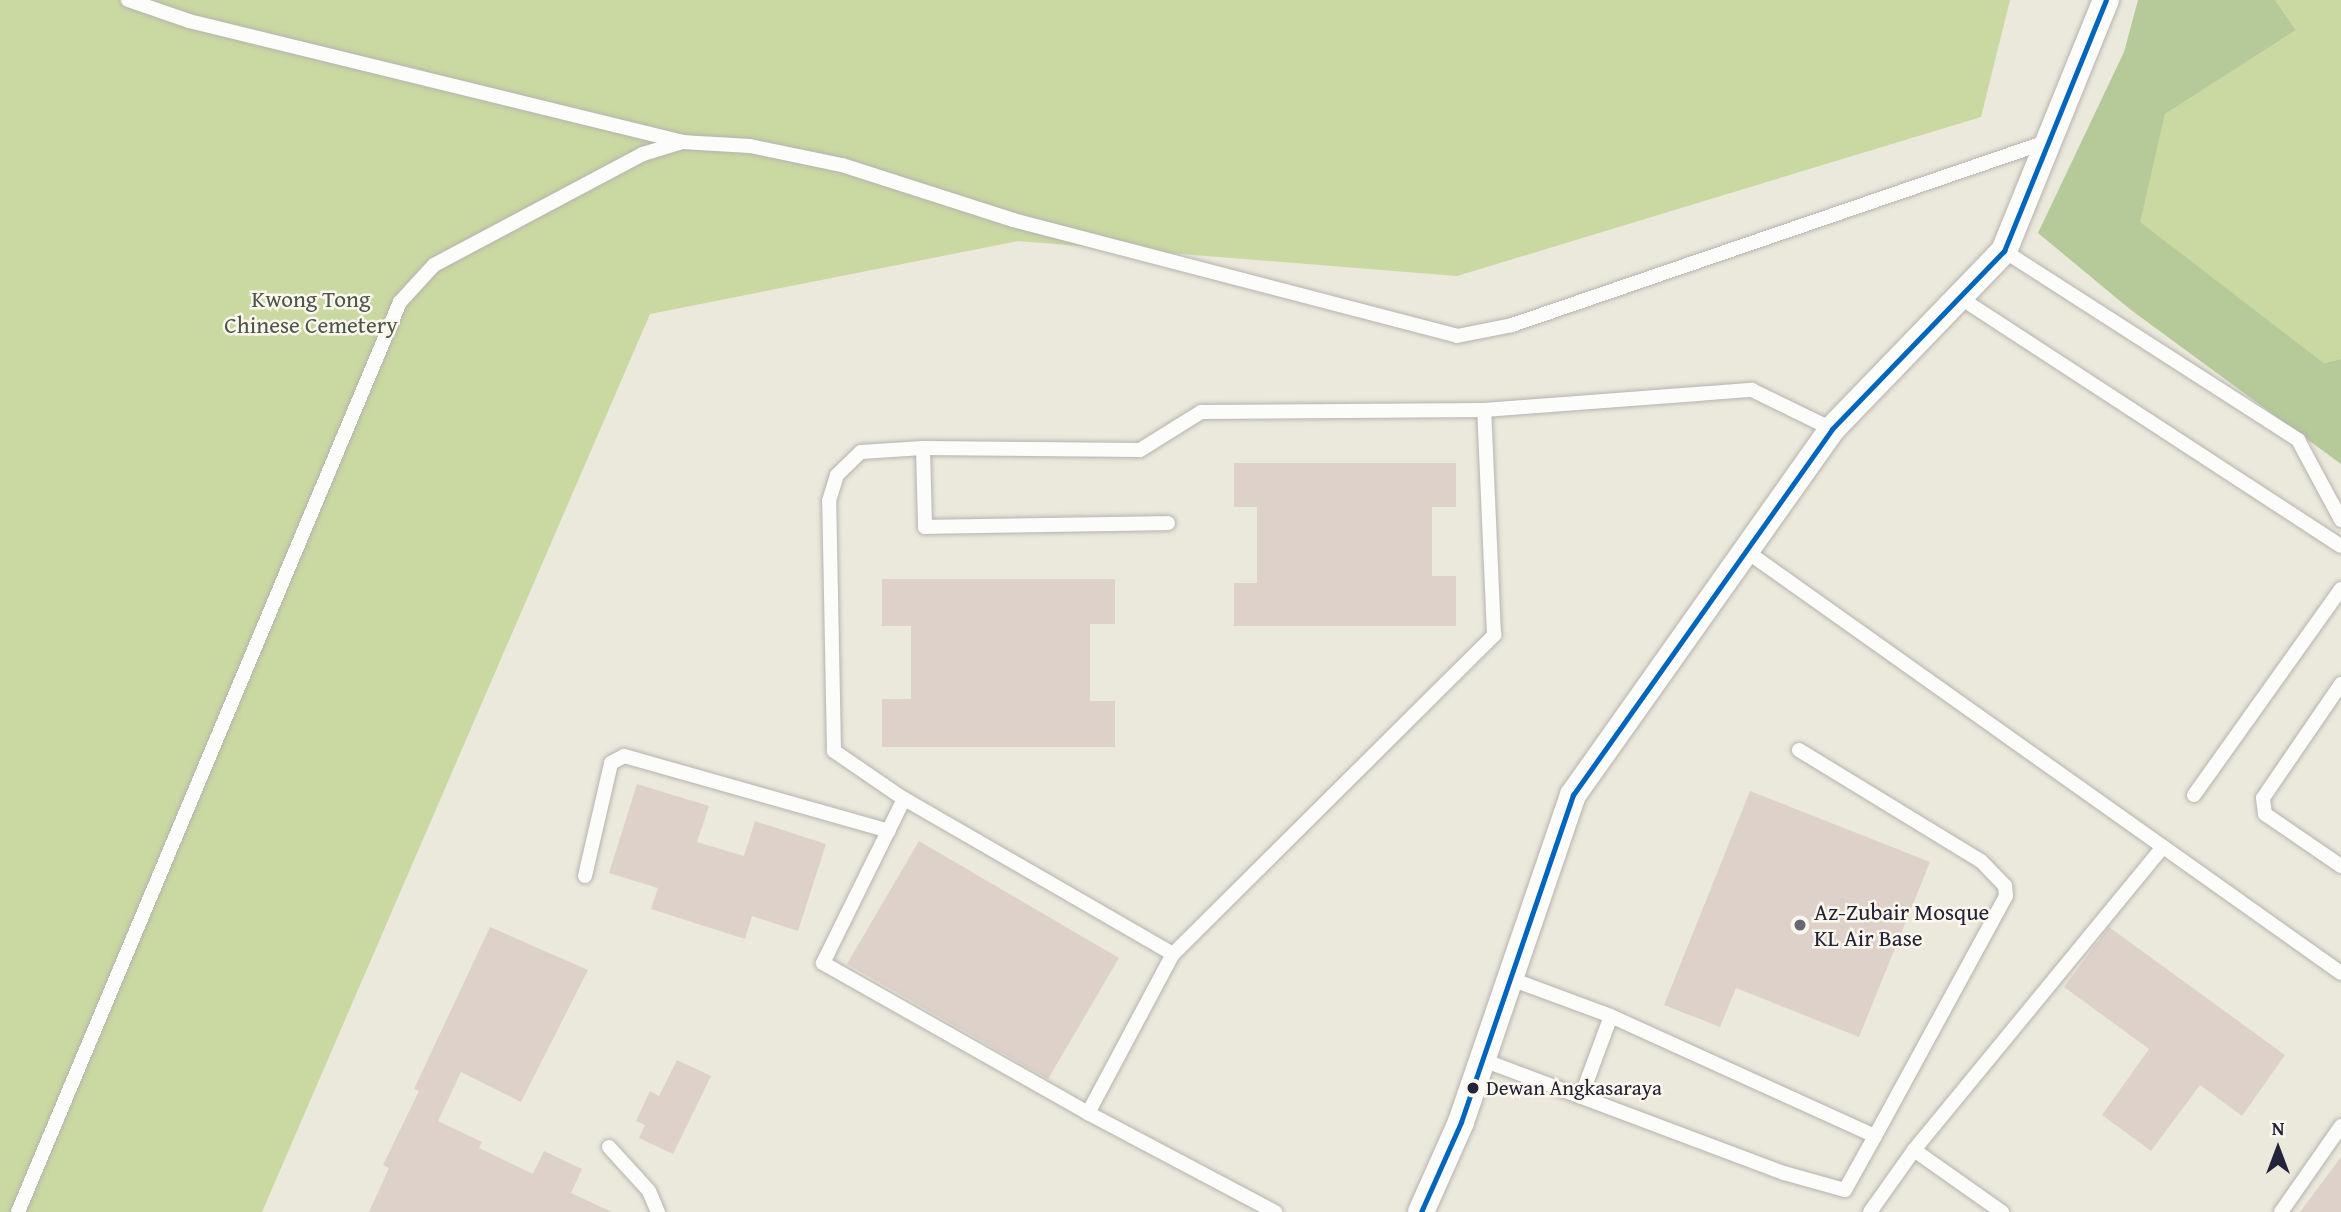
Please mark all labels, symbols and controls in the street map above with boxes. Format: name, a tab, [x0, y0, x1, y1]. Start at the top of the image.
park label: Kwong Tong Chinese Cemetery	[224, 285, 398, 339]
place label: Az-Zubair Mosque KL Air Base	[1814, 898, 1989, 952]
marker: Az-Zubair Mosque KL Air Base	[1792, 917, 1808, 933]
place label: Dewan Angkasaraya	[1486, 1075, 1662, 1101]
marker: Dewan Angkasaraya	[1466, 1081, 1480, 1095]
north arrow	[2243, 1114, 2313, 1184]
text: N	[2272, 1114, 2284, 1142]

